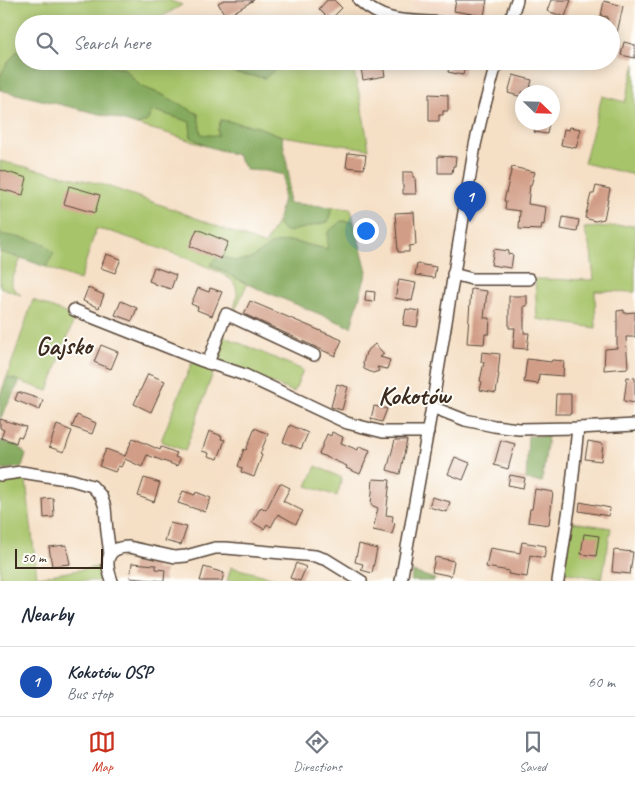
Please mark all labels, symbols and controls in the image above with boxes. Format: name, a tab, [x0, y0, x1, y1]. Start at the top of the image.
search box	[15, 15, 620, 70]
icon: search	[33, 29, 61, 57]
text: Search here	[73, 31, 150, 55]
north arrow	[515, 85, 560, 130]
pin: 1	[454, 181, 486, 222]
your location	[353, 218, 379, 244]
district label: Gajsko	[36, 330, 95, 362]
district label: Kokotów	[378, 379, 452, 412]
scale bar	[15, 546, 102, 569]
text: 50 m	[22, 549, 46, 566]
text: Nearby	[20, 601, 73, 627]
text: Kokotów OSP	[67, 660, 152, 684]
text: 1	[32, 672, 40, 692]
text: 60 m	[588, 672, 615, 692]
text: Bus stop	[67, 684, 113, 704]
tab: Map	[88, 728, 116, 775]
tab: Directions	[293, 728, 342, 775]
tab: Saved	[519, 728, 547, 775]

